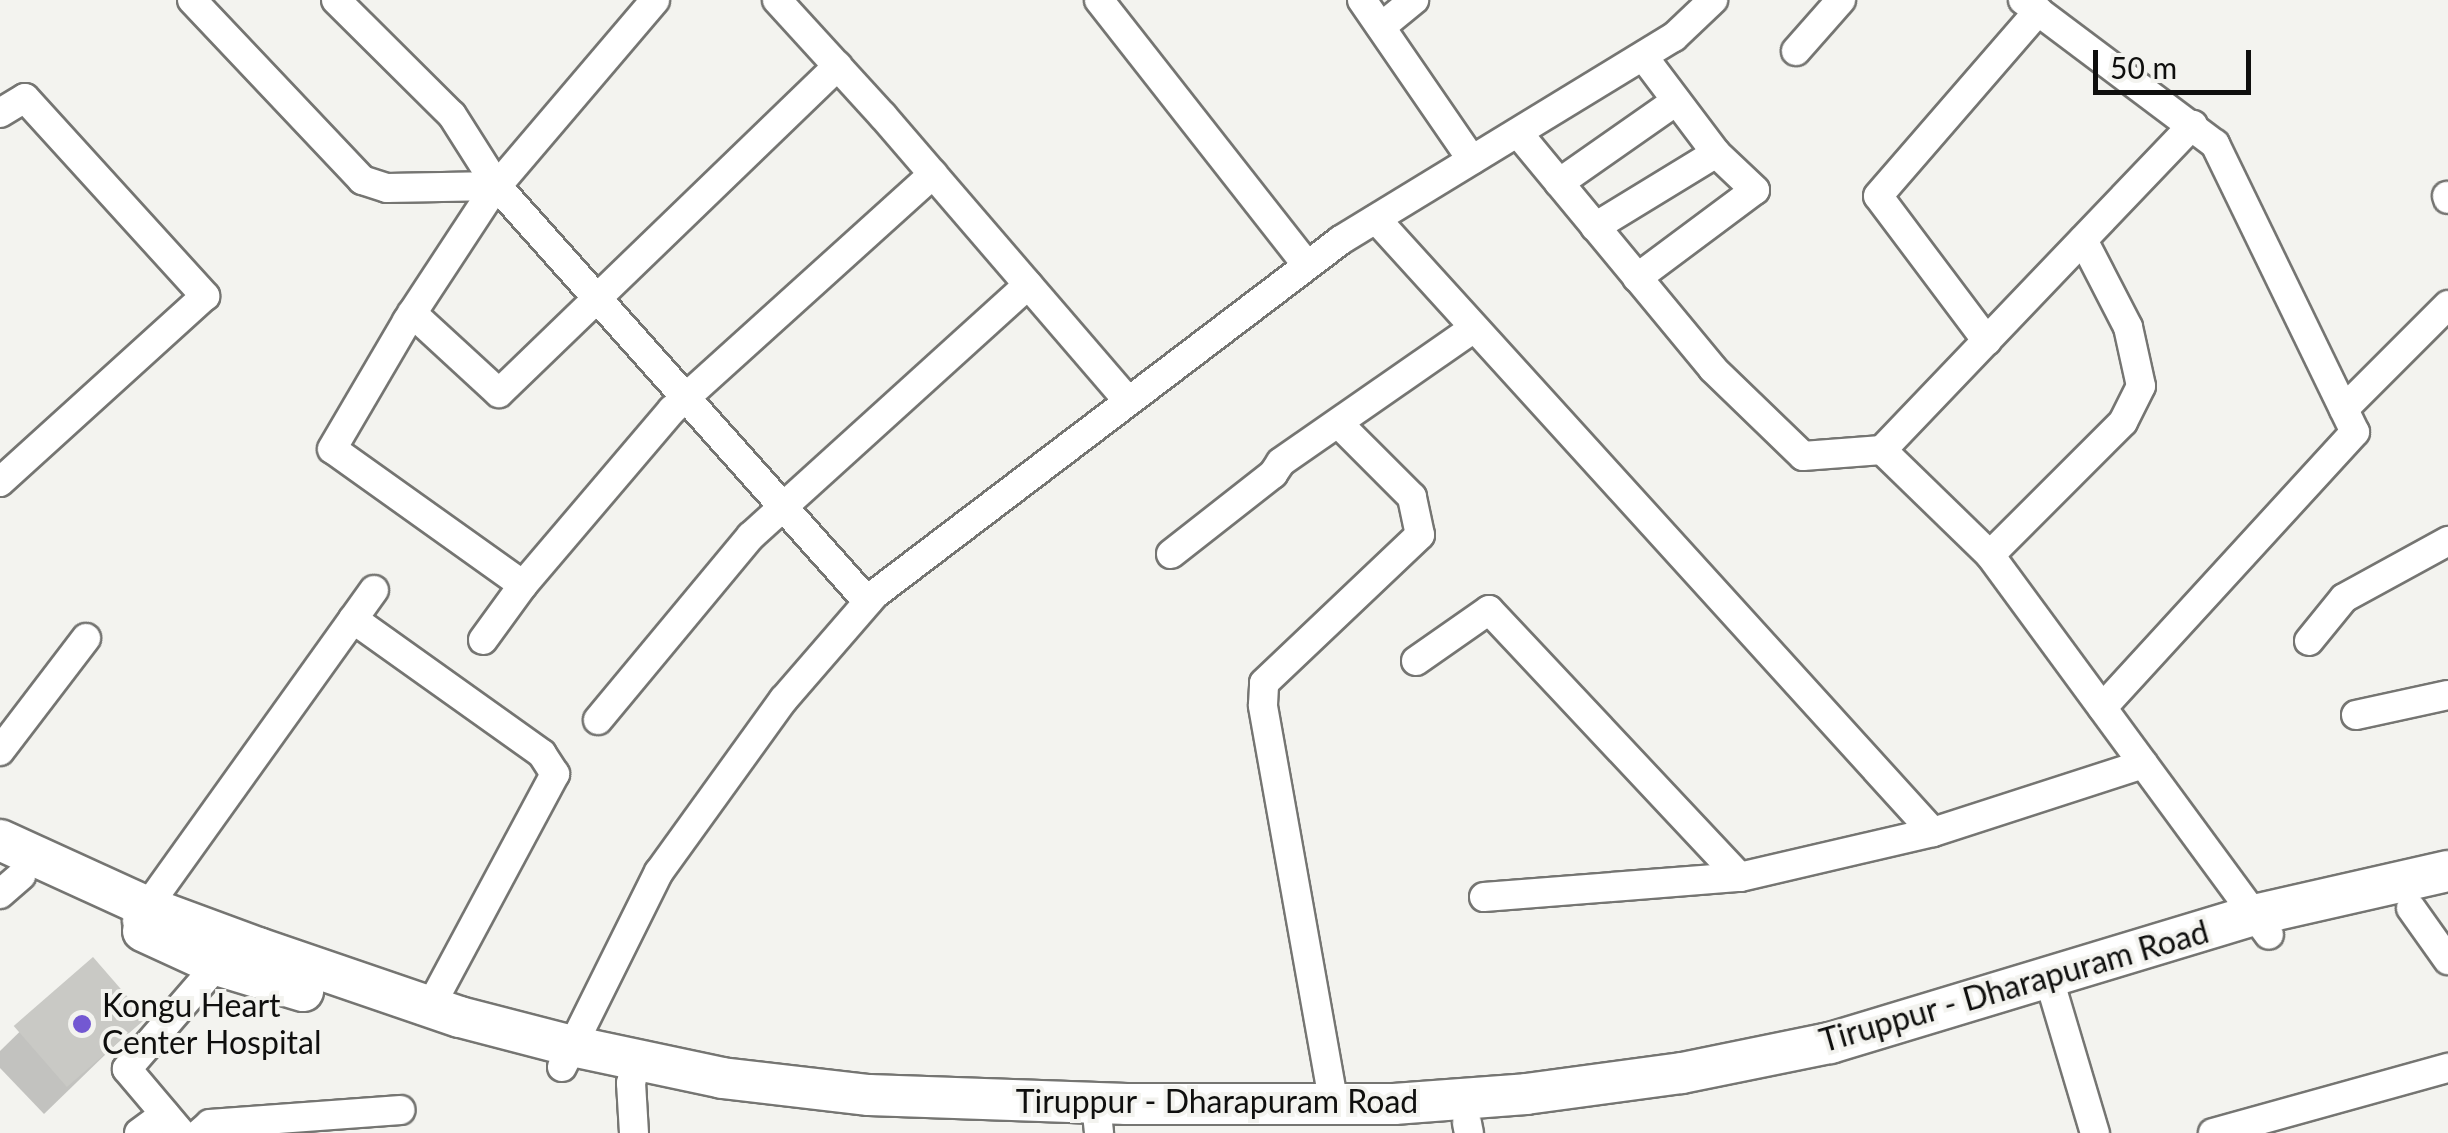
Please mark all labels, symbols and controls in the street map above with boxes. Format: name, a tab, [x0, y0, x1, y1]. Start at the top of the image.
scale bar	[2098, 30, 2256, 92]
text: 50 m	[2110, 49, 2177, 85]
street label: Tiruppur - Dharapuram Road	[1815, 912, 2213, 1060]
place label: Kongu Heart Center Hospital	[102, 987, 322, 1062]
marker: Kongu Heart Center Hospital	[71, 1013, 93, 1035]
street label: Tiruppur - Dharapuram Road	[1015, 1082, 1419, 1120]

